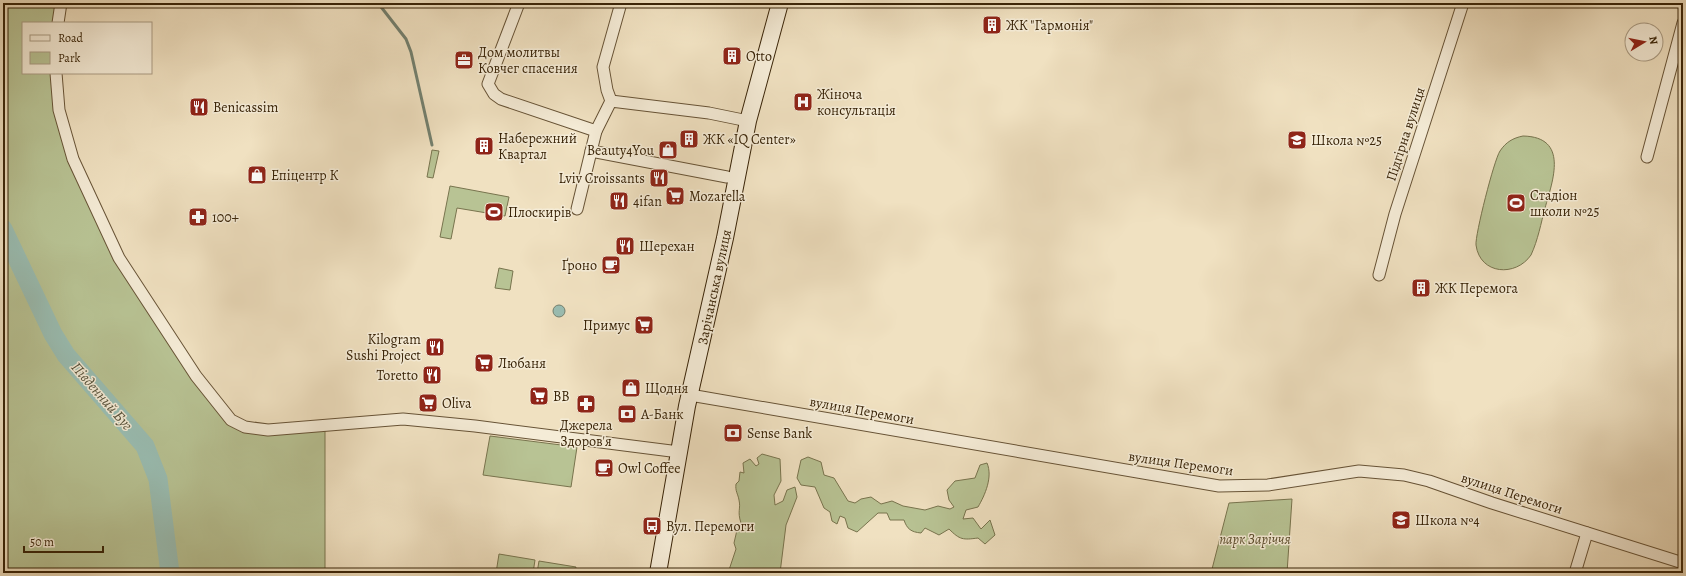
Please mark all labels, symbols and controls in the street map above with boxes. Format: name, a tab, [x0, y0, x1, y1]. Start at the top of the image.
building icon: ЖК "Гармонія"	[981, 14, 1003, 36]
place label: ЖК "Гармонія"	[1006, 16, 1093, 35]
legend	[22, 22, 152, 74]
north arrow	[1624, 22, 1664, 62]
text: Road	[58, 30, 84, 46]
text: N	[1645, 35, 1661, 46]
place label: Дом молитвы Ковчег спасения	[478, 43, 578, 78]
building icon: Otto	[721, 45, 743, 67]
place label: Otto	[746, 47, 772, 66]
office icon: Дом молитвы Ковчег спасения	[453, 49, 475, 71]
text: Park	[58, 50, 81, 66]
street label: Підгірна вулиця	[1381, 84, 1430, 184]
place label: Жіноча консультація	[817, 85, 896, 120]
hospital icon: Жіноча консультація	[792, 91, 814, 113]
restaurant icon: Benicassim	[188, 96, 210, 118]
place label: Benicassim	[213, 98, 279, 117]
building icon: ЖК «IQ Center»	[678, 128, 700, 150]
place label: Набережний Квартал	[498, 129, 577, 164]
school or university icon: Школа №25	[1286, 129, 1308, 151]
place label: ЖК «IQ Center»	[703, 130, 796, 149]
place label: Школа №25	[1311, 131, 1382, 150]
building icon: Набережний Квартал	[473, 135, 495, 157]
shop icon: Beauty4You	[657, 139, 679, 161]
place label: Beauty4You	[587, 141, 654, 160]
shop icon: Епіцентр К	[246, 164, 268, 186]
place label: Епіцентр К	[271, 166, 338, 185]
restaurant icon: Lviv Croissants	[648, 167, 670, 189]
place label: Lviv Croissants	[559, 169, 645, 188]
supermarket icon: Mozarella	[664, 185, 686, 207]
place label: Стадіон школи №25	[1530, 186, 1599, 221]
place label: Mozarella	[689, 187, 746, 206]
restaurant icon: 4ifan	[608, 190, 630, 212]
place label: 4ifan	[633, 192, 662, 211]
sports icon: Стадіон школи №25	[1505, 192, 1527, 214]
sports icon: Плоскирів	[483, 201, 505, 223]
place label: Плоскирів	[508, 203, 572, 222]
pharmacy icon: 100+	[187, 206, 209, 228]
place label: 100+	[212, 208, 239, 227]
street label: Зарічанська вулиця	[693, 227, 736, 347]
restaurant icon: Шерехан	[614, 235, 636, 257]
place label: Шерехан	[639, 237, 695, 256]
cafe icon: Ґроно	[600, 254, 622, 276]
place label: Ґроно	[562, 256, 597, 275]
building icon: ЖК Перемога	[1410, 277, 1432, 299]
place label: ЖК Перемога	[1435, 279, 1519, 298]
supermarket icon: Примус	[633, 314, 655, 336]
place label: Примус	[583, 316, 630, 335]
place label: Kilogram Sushi Project	[346, 330, 421, 365]
restaurant icon: Kilogram Sushi Project	[424, 336, 446, 358]
supermarket icon: Любаня	[473, 352, 495, 374]
place label: Любаня	[498, 354, 546, 373]
water label: Південний Буг	[67, 358, 137, 434]
restaurant icon: Toretto	[421, 364, 443, 386]
place label: Toretto	[377, 366, 418, 385]
shop icon: Щодня	[620, 377, 642, 399]
place label: Щодня	[645, 379, 689, 398]
supermarket icon: ВВ	[528, 385, 550, 407]
place label: ВВ	[553, 387, 570, 406]
supermarket icon: Oliva	[417, 392, 439, 414]
street label: вулиця Перемоги	[808, 392, 916, 429]
pharmacy icon: Джерела Здоров'я	[575, 393, 597, 415]
place label: Oliva	[442, 394, 472, 413]
bank icon: А-Банк	[616, 403, 638, 425]
place label: А-Банк	[640, 405, 684, 424]
place label: Джерела Здоров'я	[560, 416, 613, 451]
bank icon: Sense Bank	[722, 422, 744, 444]
place label: Sense Bank	[747, 424, 812, 443]
street label: вулиця Перемоги	[1127, 447, 1235, 480]
cafe icon: Owl Coffee	[593, 457, 615, 479]
place label: Owl Coffee	[618, 459, 680, 478]
street label: вулиця Перемоги	[1459, 468, 1565, 519]
school or university icon: Школа №4	[1390, 509, 1412, 531]
place label: Школа №4	[1415, 511, 1480, 530]
bus stop icon: Вул. Перемоги	[641, 515, 663, 537]
place label: Вул. Перемоги	[666, 517, 755, 536]
scale bar	[24, 528, 103, 554]
park label: парк Заріччя	[1219, 530, 1291, 549]
text: 50 m	[30, 534, 54, 550]

